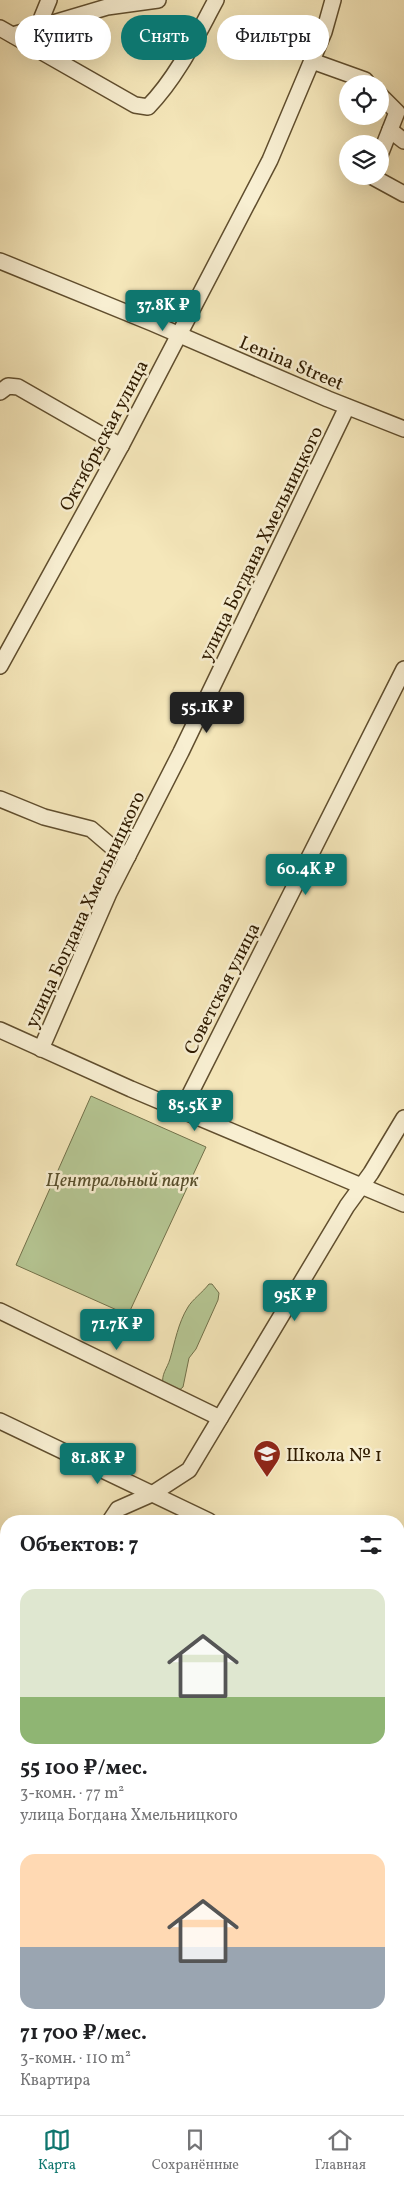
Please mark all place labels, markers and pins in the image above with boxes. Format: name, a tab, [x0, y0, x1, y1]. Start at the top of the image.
pin: 37.8K ₽	[117, 290, 209, 332]
pin: 55.1K ₽	[161, 692, 253, 734]
pin: 60.4K ₽	[260, 854, 352, 896]
pin: 85.5K ₽	[149, 1090, 241, 1132]
pin: 95K ₽	[260, 1280, 330, 1322]
pin: 71.7K ₽	[71, 1308, 163, 1351]
school or university icon: Школа № 1	[252, 1439, 282, 1478]
pin: 81.8K ₽	[52, 1442, 144, 1485]
place label: Школа № 1	[286, 1443, 382, 1469]

